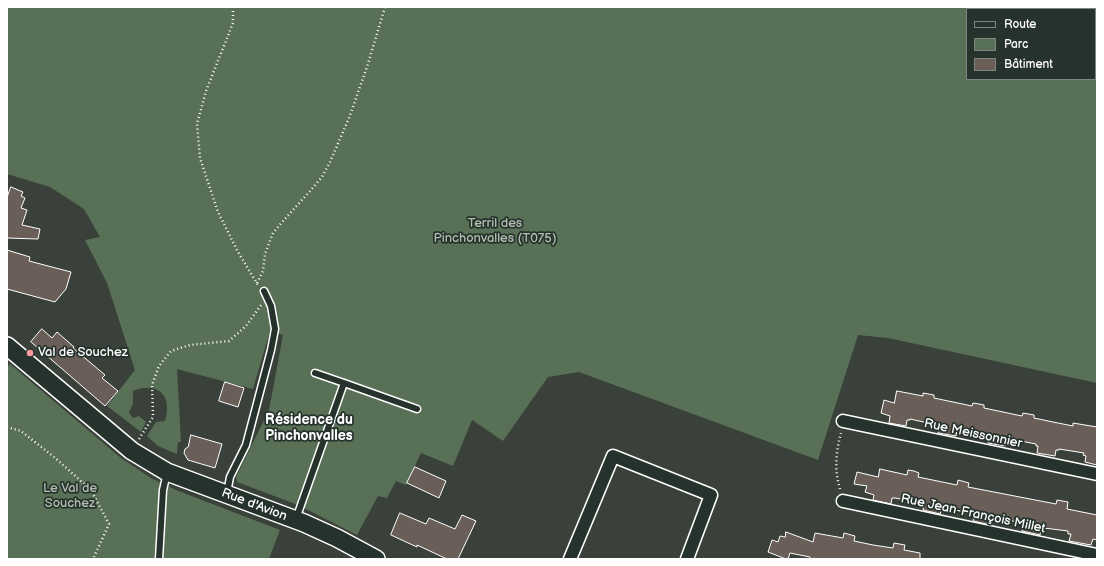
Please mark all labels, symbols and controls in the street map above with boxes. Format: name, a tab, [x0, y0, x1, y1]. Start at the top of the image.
legend	[966, 8, 1096, 80]
text: Route	[1004, 17, 1036, 32]
text: Parc	[1004, 37, 1028, 52]
text: Bâtiment	[1004, 57, 1053, 72]
park label: Terril des Pinchonvalles (T075)	[434, 216, 556, 247]
place label: Val de Souchez	[38, 345, 128, 361]
marker: Val de Souchez	[25, 348, 35, 358]
district label: Résidence du Pinchonvalles	[265, 412, 353, 444]
street label: Rue Meissonnier	[922, 416, 1024, 452]
park label: Le Val de Souchez	[43, 481, 97, 512]
street label: Rue d'Avion	[219, 485, 289, 525]
street label: Rue Jean-François Millet	[899, 491, 1047, 537]

